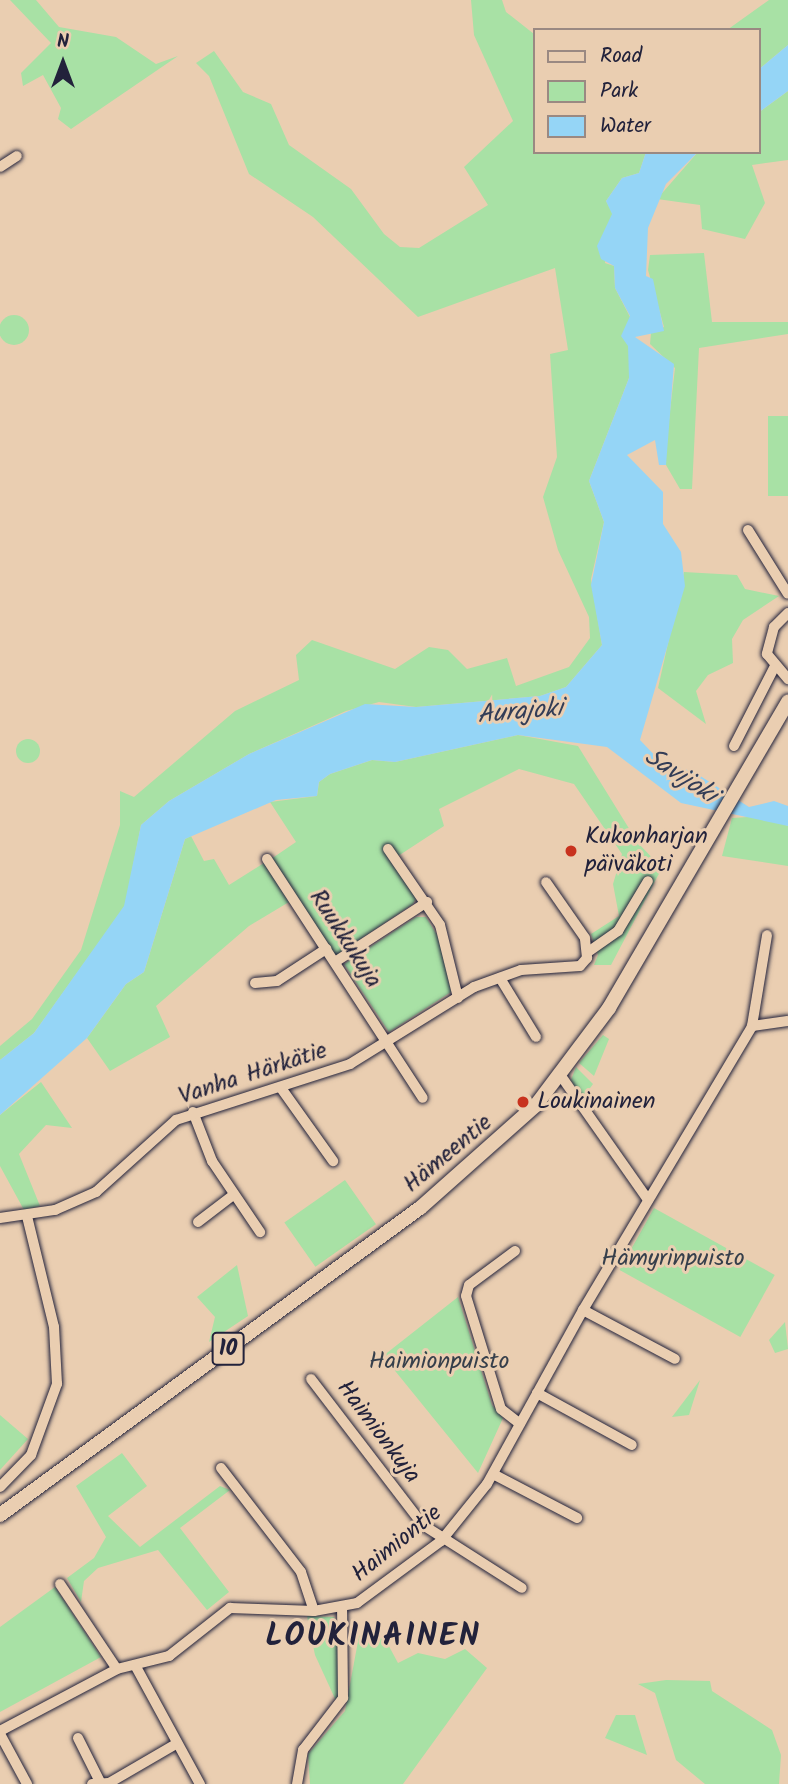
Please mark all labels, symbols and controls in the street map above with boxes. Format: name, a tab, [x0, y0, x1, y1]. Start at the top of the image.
text: N	[57, 27, 69, 57]
north arrow	[28, 28, 98, 98]
legend	[532, 28, 760, 154]
text: Road	[600, 40, 642, 73]
text: Park	[600, 75, 638, 108]
text: Water	[600, 110, 651, 143]
water label: Aurajoki	[476, 694, 564, 732]
water label: Savijoki	[638, 742, 722, 812]
place label: Kukonharjan päiväkoti	[585, 823, 708, 879]
marker: Kukonharjan päiväkoti	[563, 843, 579, 859]
street label: Ruukkukuja	[303, 884, 387, 994]
street label: Vanha Härkätie	[175, 1036, 331, 1112]
place label: Loukinainen	[537, 1088, 656, 1116]
marker: Loukinainen	[515, 1094, 531, 1110]
street label: Hämeentie	[398, 1109, 498, 1199]
park label: Hämyrinpuisto	[601, 1245, 745, 1273]
road number: 10	[210, 1330, 246, 1368]
park label: Haimionpuisto	[369, 1348, 509, 1376]
street label: Haimionkuja	[330, 1375, 426, 1489]
street label: Haimiontie	[346, 1499, 448, 1589]
district label: LOUKINAINEN	[267, 1618, 479, 1656]

